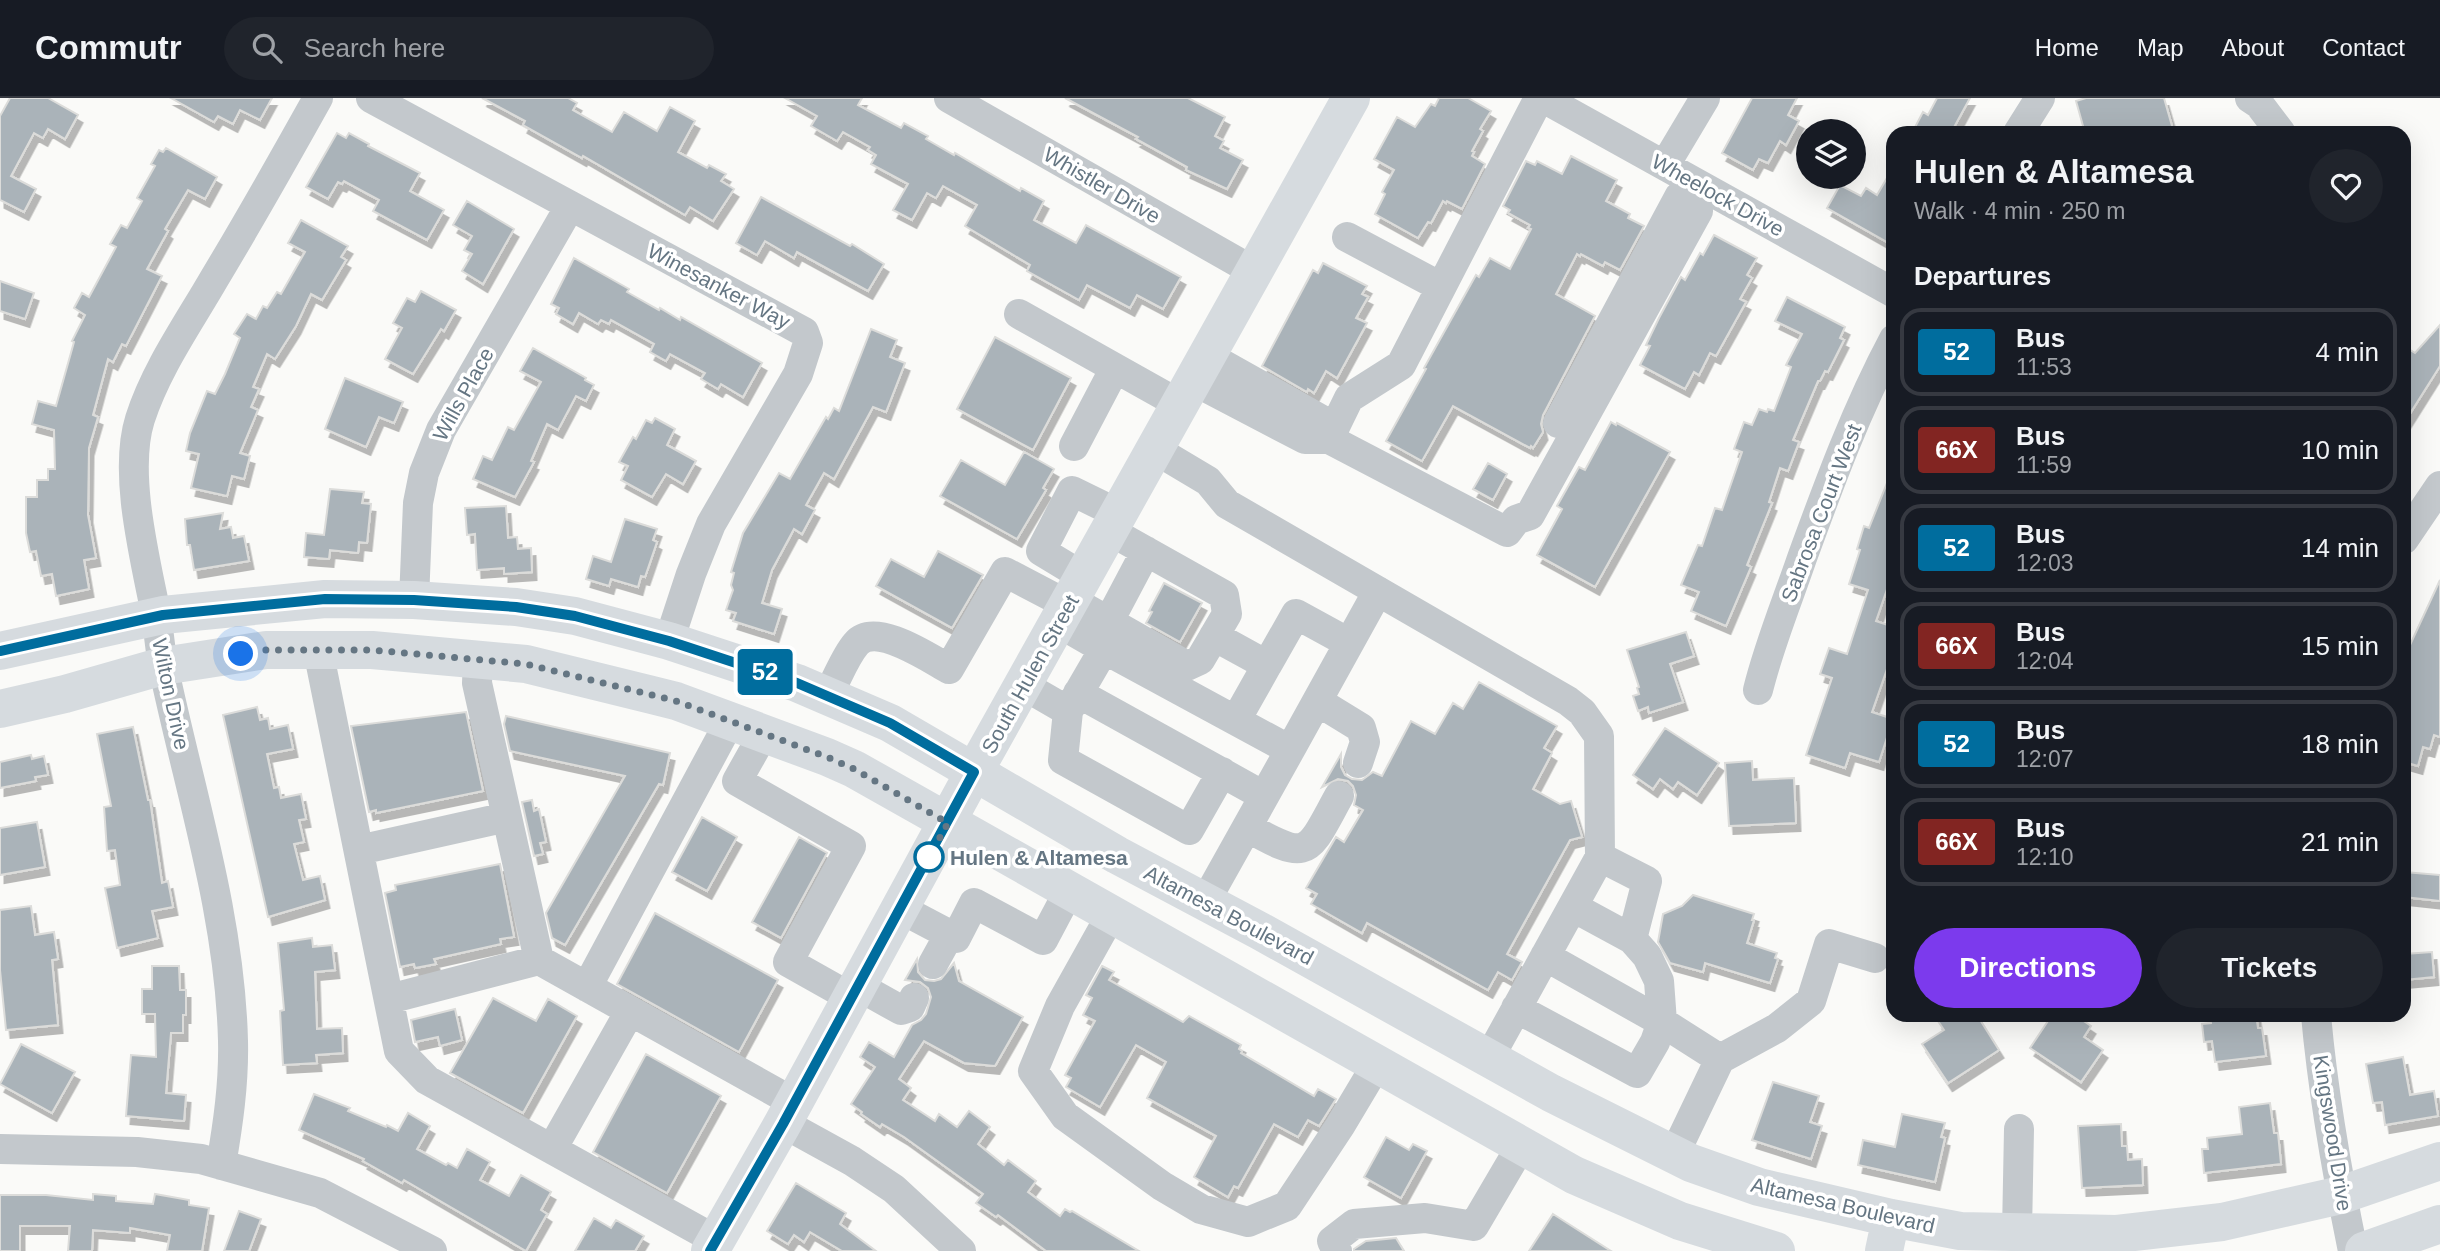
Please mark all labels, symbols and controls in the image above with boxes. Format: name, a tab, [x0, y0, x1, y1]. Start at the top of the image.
search box	[224, 17, 714, 80]
text: Commutr	[35, 29, 182, 66]
icon: search	[248, 29, 286, 67]
text: Search here	[304, 33, 445, 63]
text: Home	[2035, 34, 2099, 61]
text: Map	[2137, 34, 2184, 61]
text: About	[2222, 34, 2284, 61]
text: Contact	[2322, 34, 2405, 61]
map controls	[1796, 119, 1866, 189]
button: layers	[1796, 119, 1866, 189]
street label: Whistler Drive	[1040, 142, 1164, 228]
street label: Wheelock Drive	[1648, 149, 1788, 241]
button: heart	[2309, 149, 2383, 223]
text: Hulen & Altamesa	[1914, 153, 2193, 190]
text: Walk · 4 min · 250 m	[1914, 198, 2125, 224]
street label: Winesanker Way	[644, 239, 795, 333]
text: Departures	[1914, 261, 2051, 291]
text: Bus	[2016, 323, 2065, 353]
text: 4 min	[2315, 337, 2379, 367]
text: 52	[1943, 338, 1970, 365]
street label: Wills Place	[428, 344, 498, 444]
text: 11:53	[2016, 354, 2072, 380]
street label: Sabrosa Court West	[1776, 421, 1866, 605]
text: Bus	[2016, 421, 2065, 451]
text: 10 min	[2301, 435, 2379, 465]
text: 66X	[1935, 436, 1978, 463]
text: 11:59	[2016, 452, 2072, 478]
text: Bus	[2016, 519, 2065, 549]
text: 14 min	[2301, 533, 2379, 563]
text: 52	[1943, 534, 1970, 561]
text: 12:03	[2016, 550, 2074, 576]
street label: South Hulen Street	[977, 591, 1083, 757]
text: Bus	[2016, 617, 2065, 647]
text: 15 min	[2301, 631, 2379, 661]
text: 66X	[1935, 632, 1978, 659]
street label: Wilton Drive	[148, 636, 194, 752]
your location	[223, 636, 258, 671]
text: 12:04	[2016, 648, 2074, 674]
line badge: 52	[734, 649, 796, 695]
text: 52	[752, 658, 778, 685]
text: Bus	[2016, 715, 2065, 745]
text: 18 min	[2301, 729, 2379, 759]
text: 52	[1943, 730, 1970, 757]
text: 12:07	[2016, 746, 2074, 772]
text: Bus	[2016, 813, 2065, 843]
text: 21 min	[2301, 827, 2379, 857]
text: 66X	[1935, 828, 1978, 855]
marker: Hulen & Altamesa	[914, 842, 944, 872]
text: 12:10	[2016, 844, 2074, 870]
place label: Hulen & Altamesa	[950, 846, 1128, 869]
street label: Altamesa Boulevard	[1141, 861, 1317, 969]
button: Directions	[1914, 928, 2142, 1008]
button: Tickets	[2156, 928, 2383, 1008]
street label: Kingswood Drive	[2309, 1053, 2357, 1213]
street label: Altamesa Boulevard	[1749, 1173, 1937, 1237]

